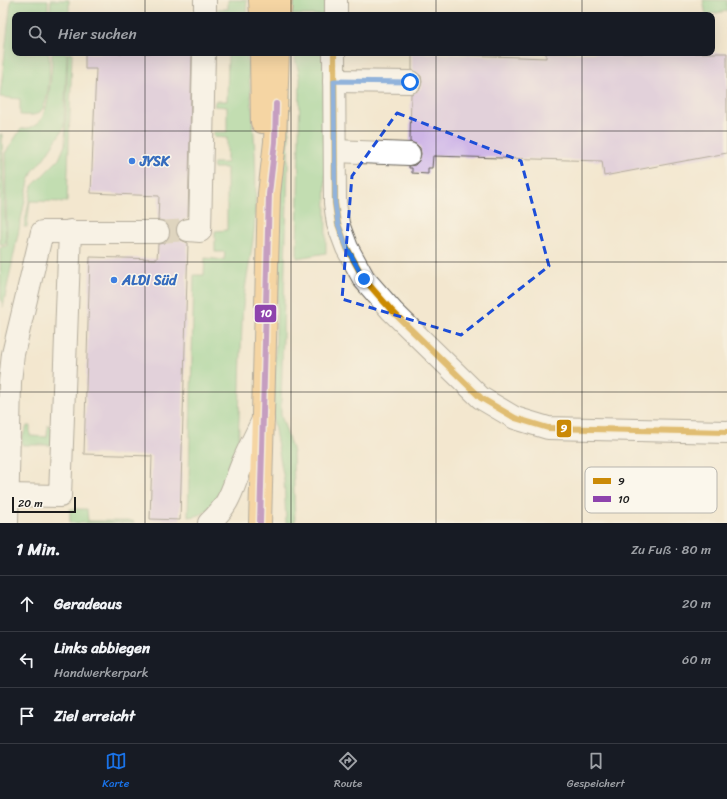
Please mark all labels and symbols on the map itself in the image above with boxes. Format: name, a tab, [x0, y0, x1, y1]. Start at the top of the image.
route start	[401, 73, 419, 91]
place label: JYSK	[139, 149, 171, 174]
marker: JYSK	[127, 156, 137, 166]
place label: ALDI Süd	[121, 268, 178, 293]
route end	[355, 270, 373, 288]
marker: ALDI Süd	[109, 275, 119, 285]
line badge: 10	[254, 304, 277, 323]
text: 10	[260, 304, 272, 323]
line badge: 9	[556, 419, 572, 438]
text: 9	[561, 419, 568, 438]
legend	[585, 467, 717, 513]
text: 9	[618, 472, 625, 491]
text: 10	[618, 490, 630, 509]
scale bar	[12, 495, 76, 514]

